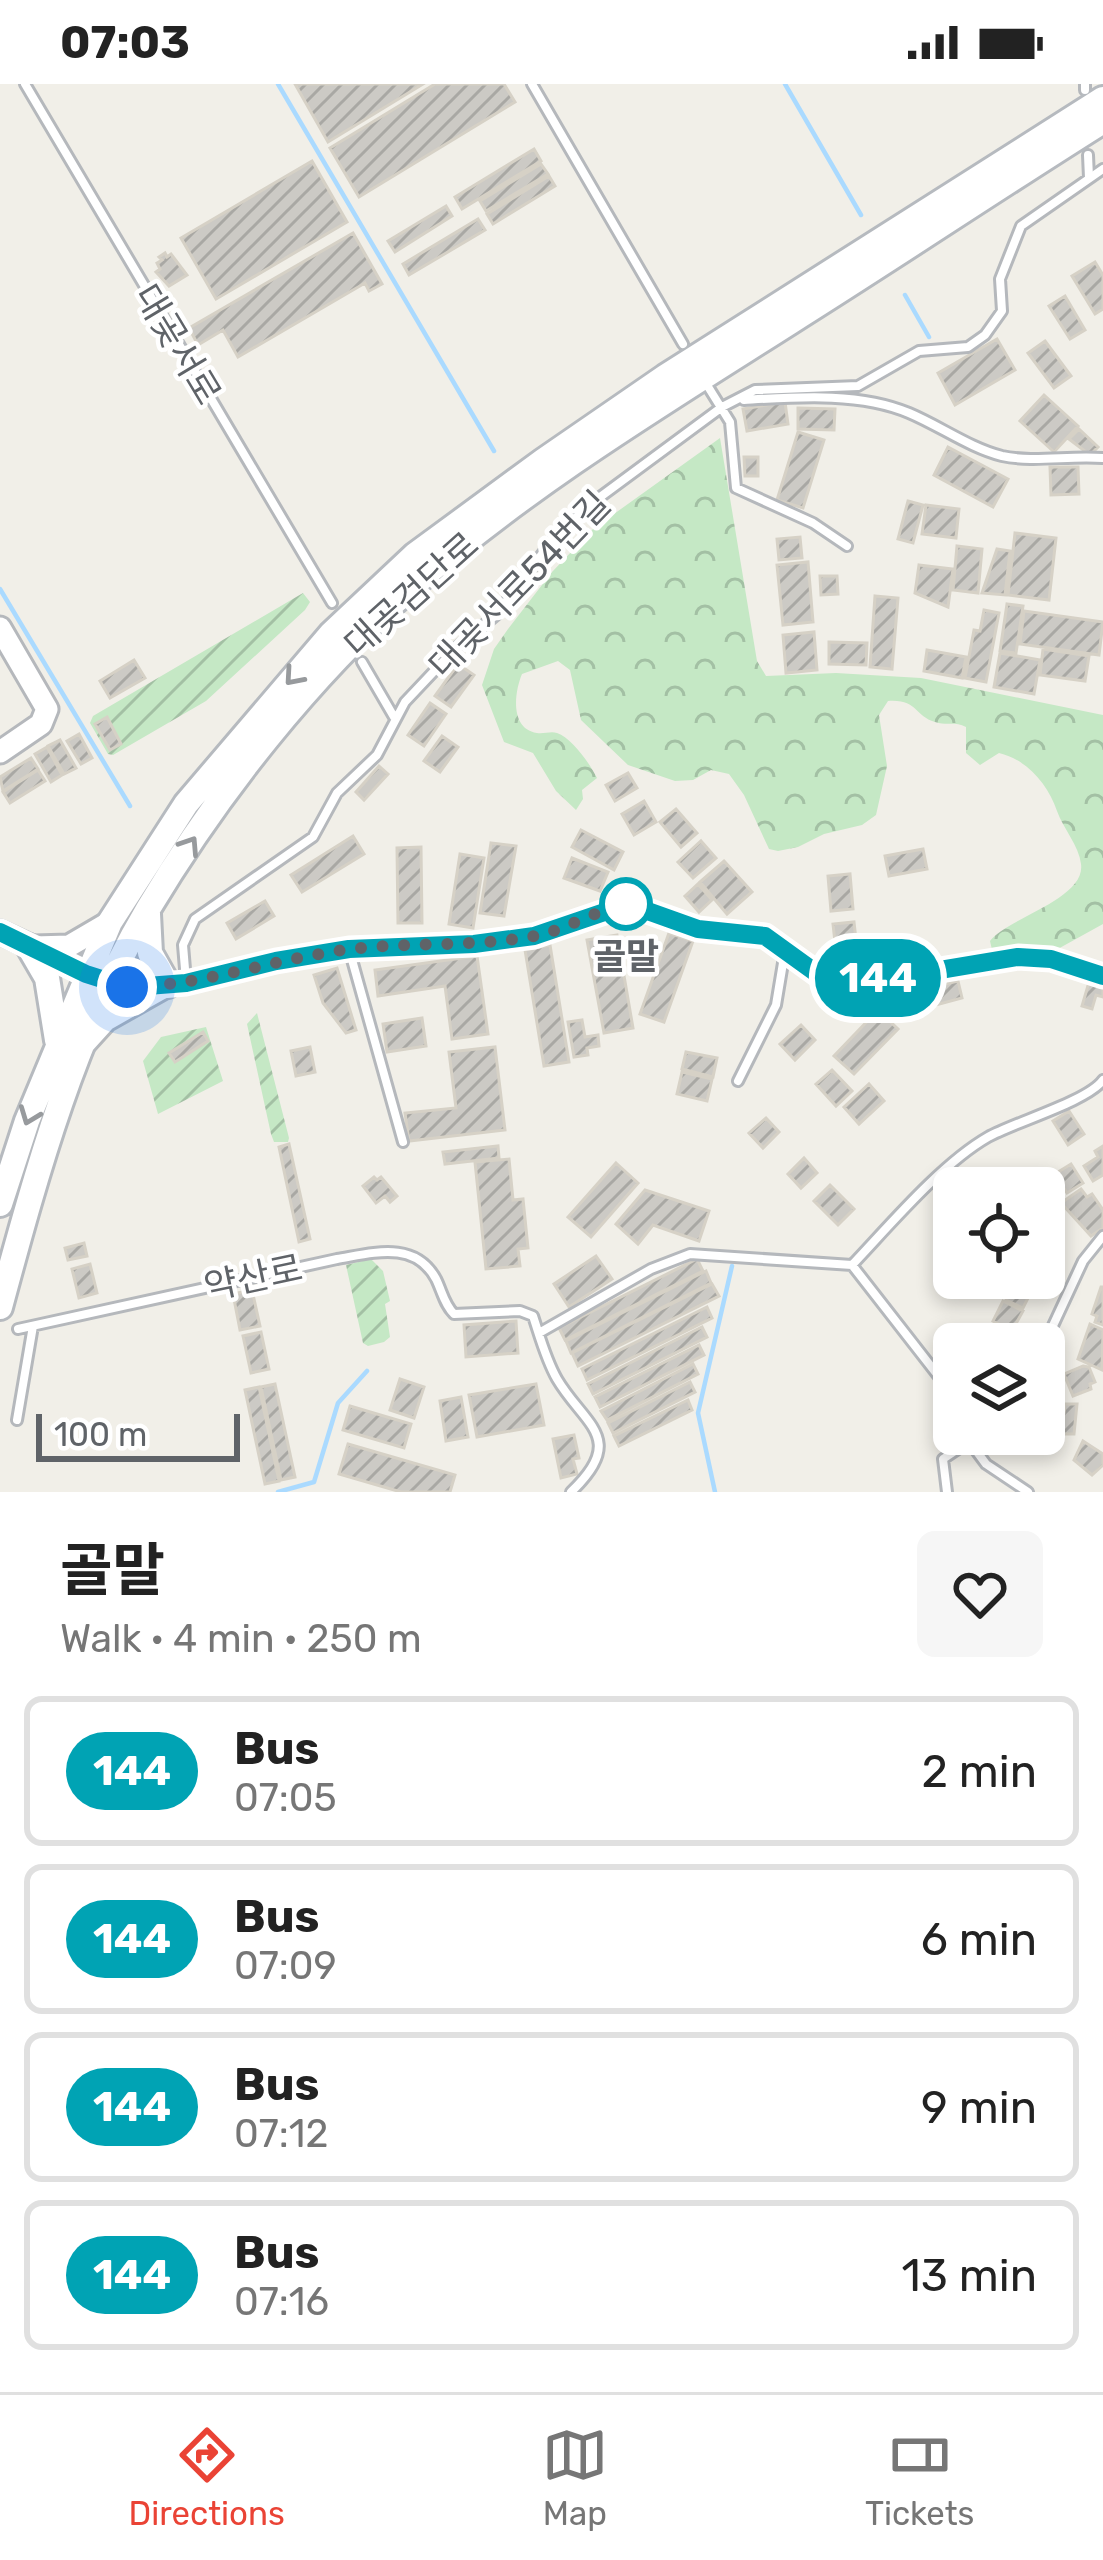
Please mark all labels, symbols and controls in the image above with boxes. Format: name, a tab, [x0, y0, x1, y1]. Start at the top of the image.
text: 07:03	[60, 16, 190, 69]
street label: 대곶서로	[125, 276, 230, 412]
street label: 대곶서로54번길	[420, 482, 619, 686]
street label: 대곶검단로	[335, 523, 487, 666]
one-way arrow	[286, 664, 307, 685]
one-way arrow	[175, 837, 197, 859]
marker: 골말	[601, 879, 651, 929]
place label: 골말	[593, 935, 659, 978]
line badge: 144	[809, 939, 947, 1017]
text: 144	[839, 953, 917, 1003]
your location	[97, 957, 157, 1017]
one-way arrow	[19, 1104, 43, 1125]
map controls	[933, 1167, 1065, 1455]
button: locate	[933, 1167, 1065, 1299]
street label: 약산로	[200, 1246, 306, 1309]
button: layers	[933, 1323, 1065, 1455]
scale bar	[36, 1408, 240, 1461]
text: 100 m	[54, 1415, 147, 1454]
button: heart	[917, 1531, 1043, 1657]
text: 골말	[60, 1537, 165, 1604]
text: Walk · 4 min · 250 m	[60, 1616, 422, 1662]
text: Bus	[234, 1722, 319, 1775]
text: 2 min	[921, 1745, 1037, 1798]
text: 144	[93, 1746, 171, 1796]
text: 07:05	[234, 1775, 337, 1821]
text: Bus	[234, 1890, 319, 1943]
text: 6 min	[921, 1913, 1037, 1966]
text: 144	[93, 1914, 171, 1964]
text: 07:09	[234, 1943, 337, 1989]
text: Bus	[234, 2058, 319, 2111]
text: 9 min	[921, 2081, 1037, 2134]
text: 144	[93, 2082, 171, 2132]
text: 07:12	[234, 2111, 328, 2157]
text: Bus	[234, 2226, 319, 2279]
text: 13 min	[902, 2249, 1037, 2302]
text: 144	[93, 2250, 171, 2300]
text: 07:16	[234, 2279, 329, 2325]
tab: Directions	[129, 2422, 285, 2533]
tab: Map	[542, 2422, 608, 2533]
tab: Tickets	[865, 2422, 974, 2533]

